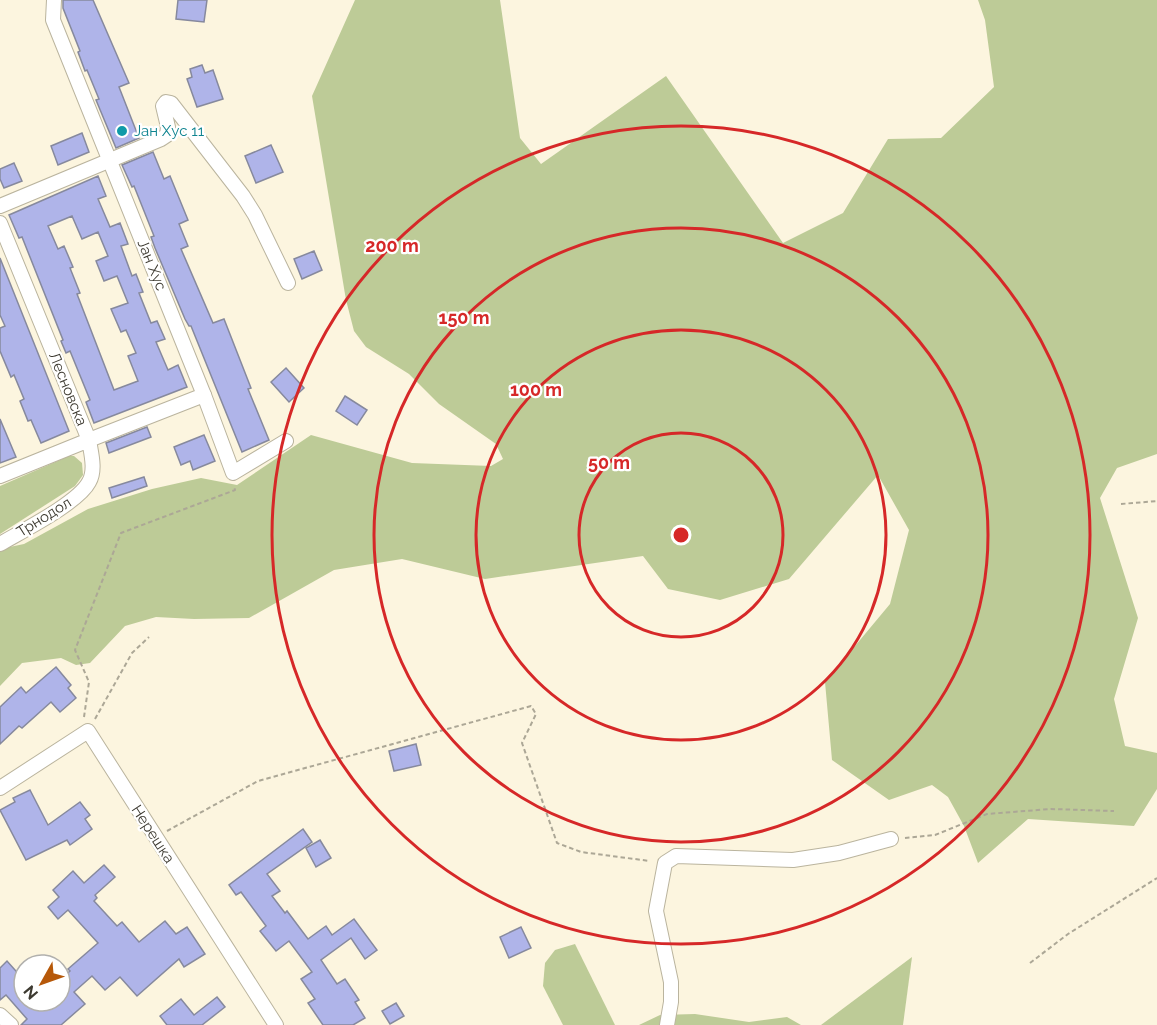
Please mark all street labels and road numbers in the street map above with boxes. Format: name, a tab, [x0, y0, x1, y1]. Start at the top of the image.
street label: Јан Хус	[134, 237, 170, 293]
street label: Лесновска	[45, 350, 91, 428]
street label: Трнодол	[13, 493, 75, 541]
street label: Нерешка	[128, 802, 178, 866]

